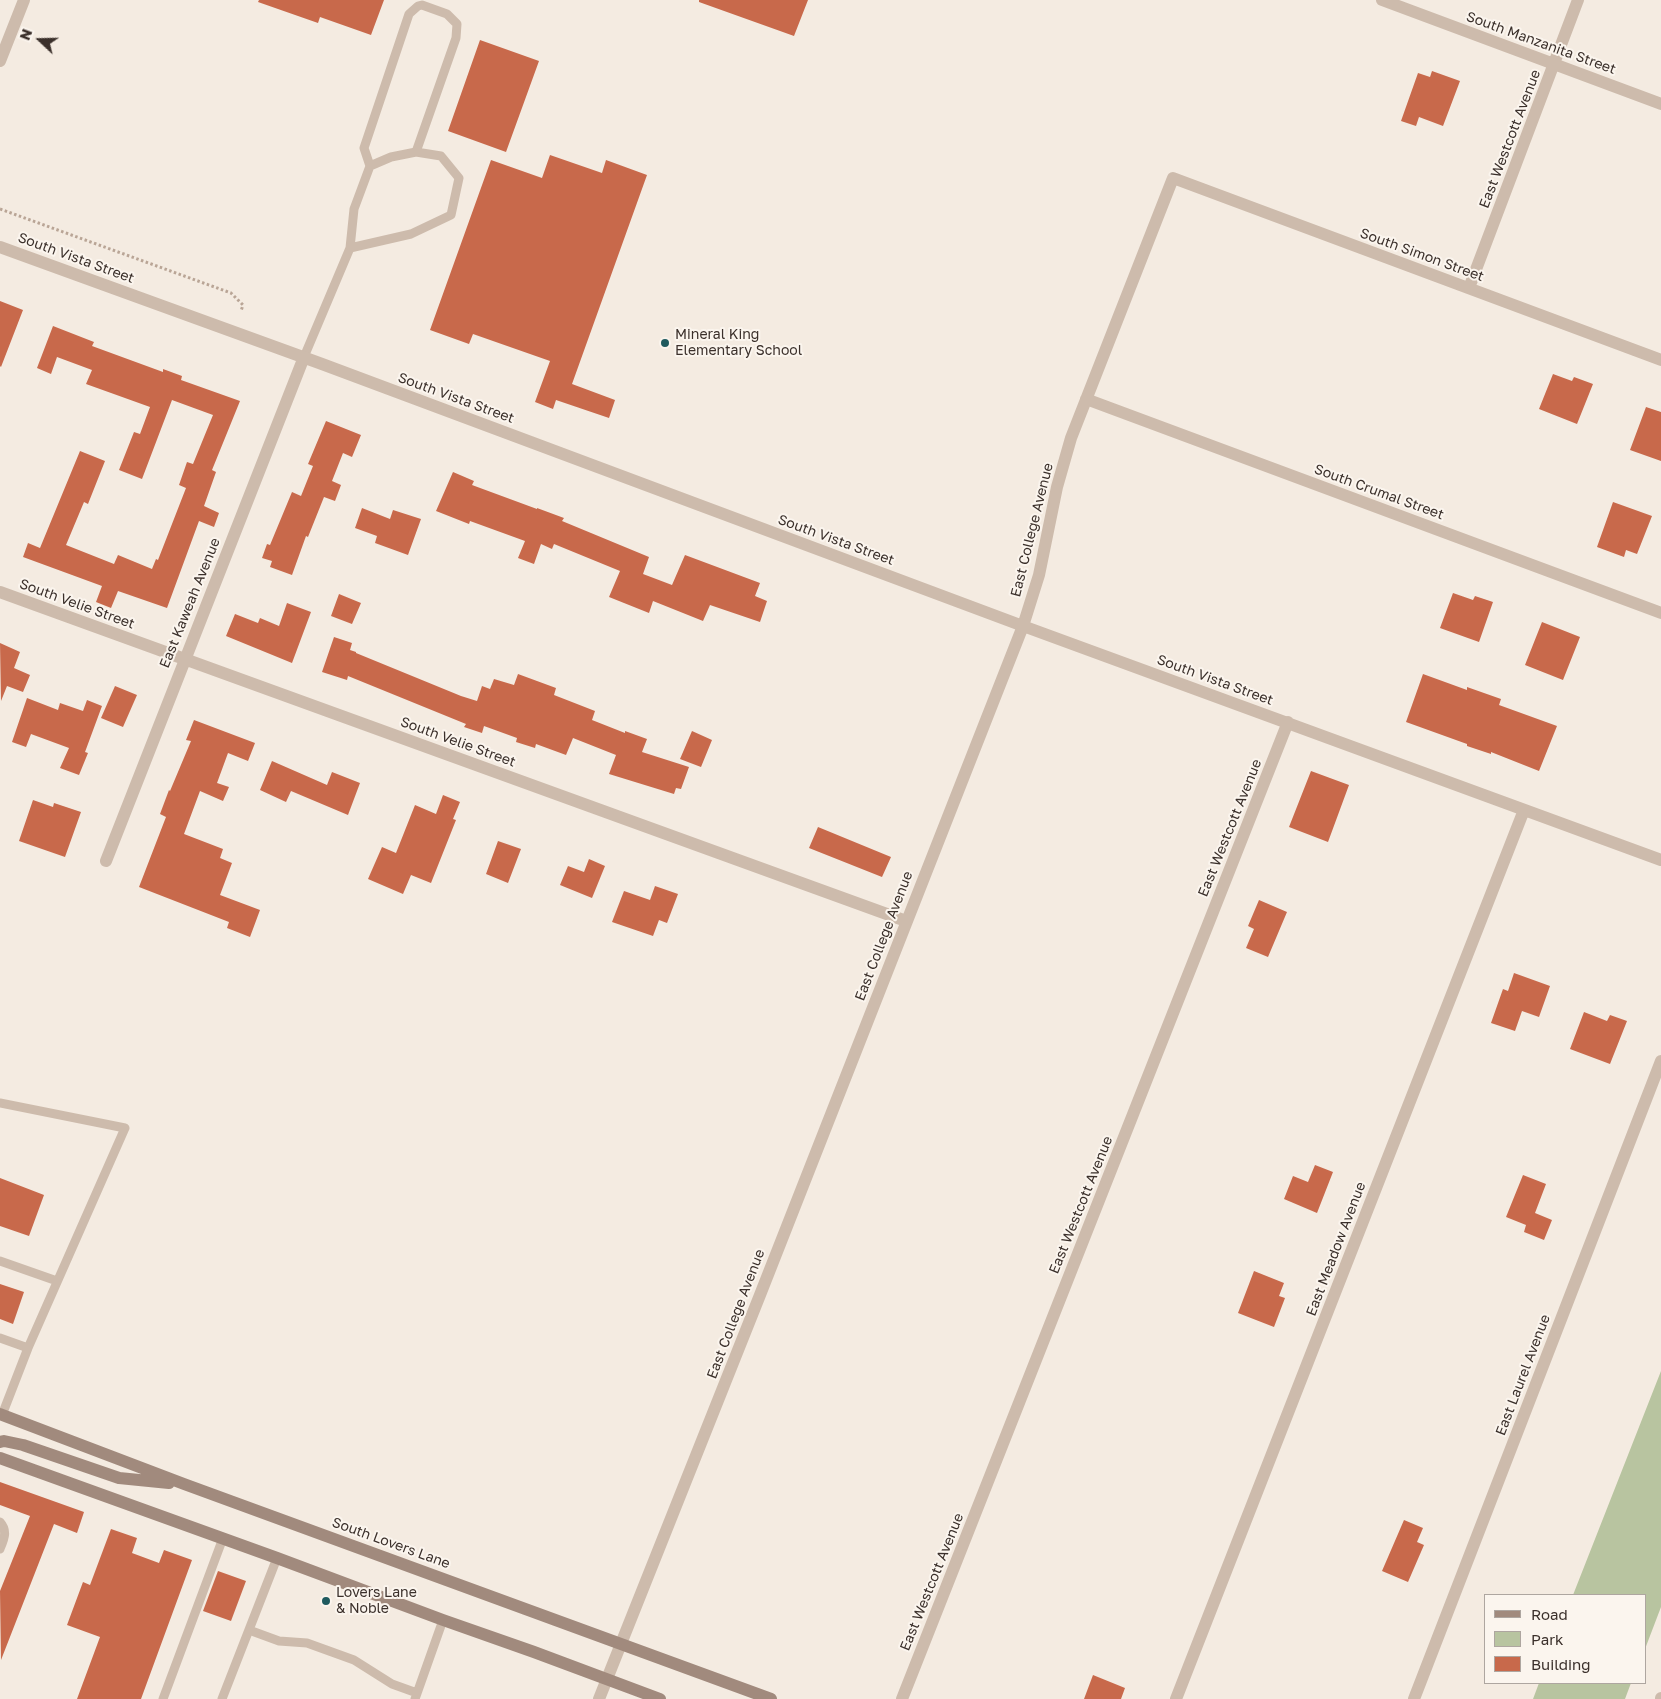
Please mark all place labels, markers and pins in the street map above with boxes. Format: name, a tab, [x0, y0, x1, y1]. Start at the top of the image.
place label: Mineral King Elementary School	[675, 327, 802, 360]
marker: Mineral King Elementary School	[659, 337, 671, 349]
place label: Lovers Lane & Noble	[336, 1585, 417, 1618]
marker: Lovers Lane & Noble	[320, 1595, 332, 1607]

